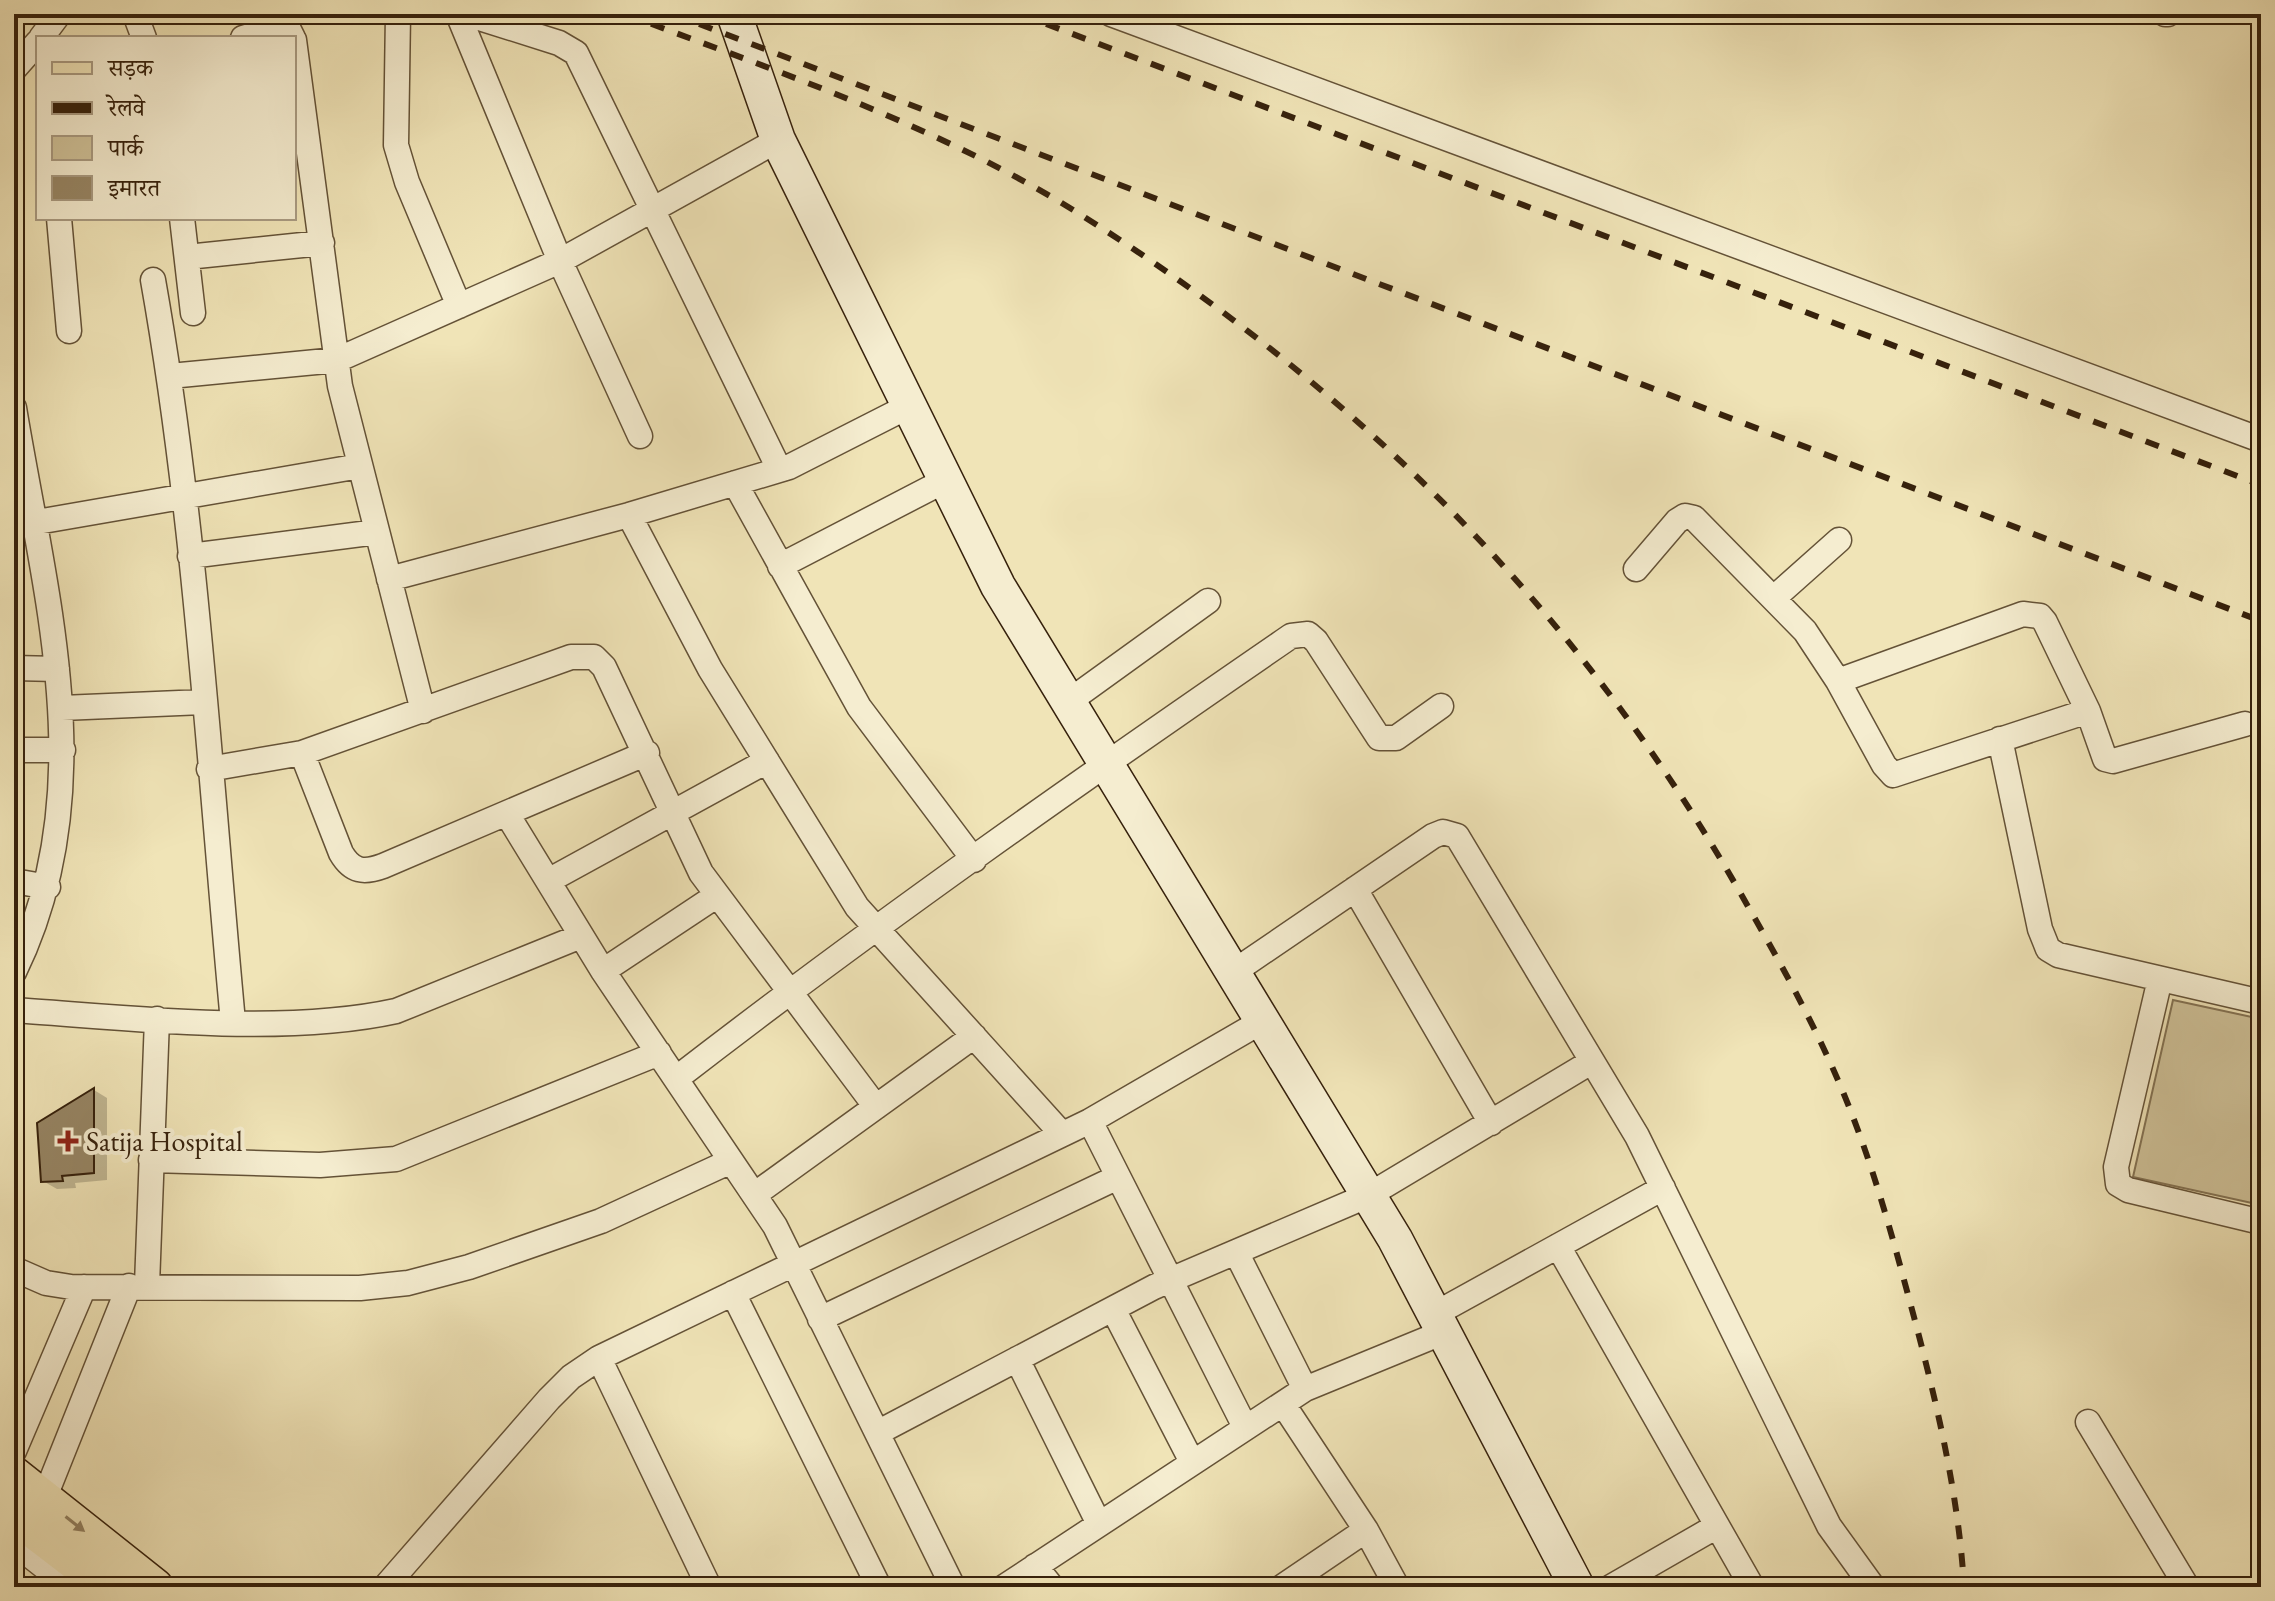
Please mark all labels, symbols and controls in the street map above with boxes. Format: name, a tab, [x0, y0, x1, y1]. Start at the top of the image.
legend	[36, 36, 296, 220]
text: सड़क	[107, 52, 155, 83]
text: रेलवे	[105, 92, 147, 123]
text: पार्क	[107, 132, 145, 163]
text: इमारत	[107, 172, 161, 203]
place label: Satija Hospital	[86, 1123, 243, 1159]
marker: Satija Hospital	[57, 1130, 79, 1152]
one-way arrow	[65, 1515, 85, 1531]

